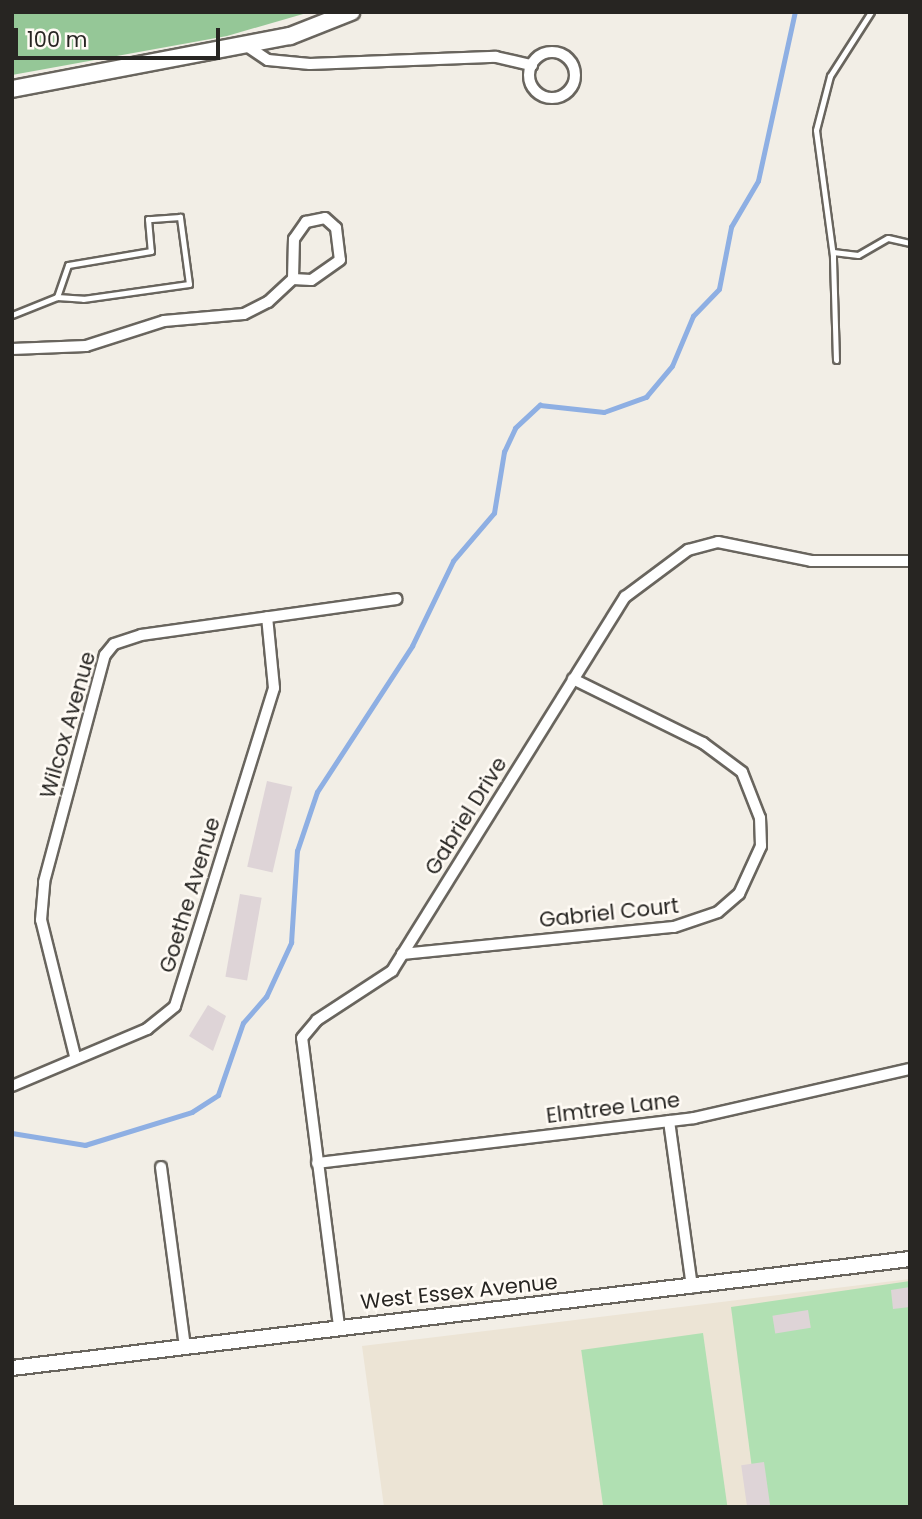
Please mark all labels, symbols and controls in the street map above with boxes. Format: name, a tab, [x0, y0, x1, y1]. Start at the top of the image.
scale bar	[18, 14, 224, 58]
text: 100 m	[27, 25, 87, 54]
street label: Wilcox Avenue	[35, 649, 101, 801]
street label: Gabriel Drive	[420, 752, 512, 880]
street label: Goethe Avenue	[154, 814, 226, 976]
street label: Gabriel Court	[538, 893, 680, 933]
street label: Elmtree Lane	[545, 1087, 681, 1129]
street label: West Essex Avenue	[359, 1269, 559, 1315]

